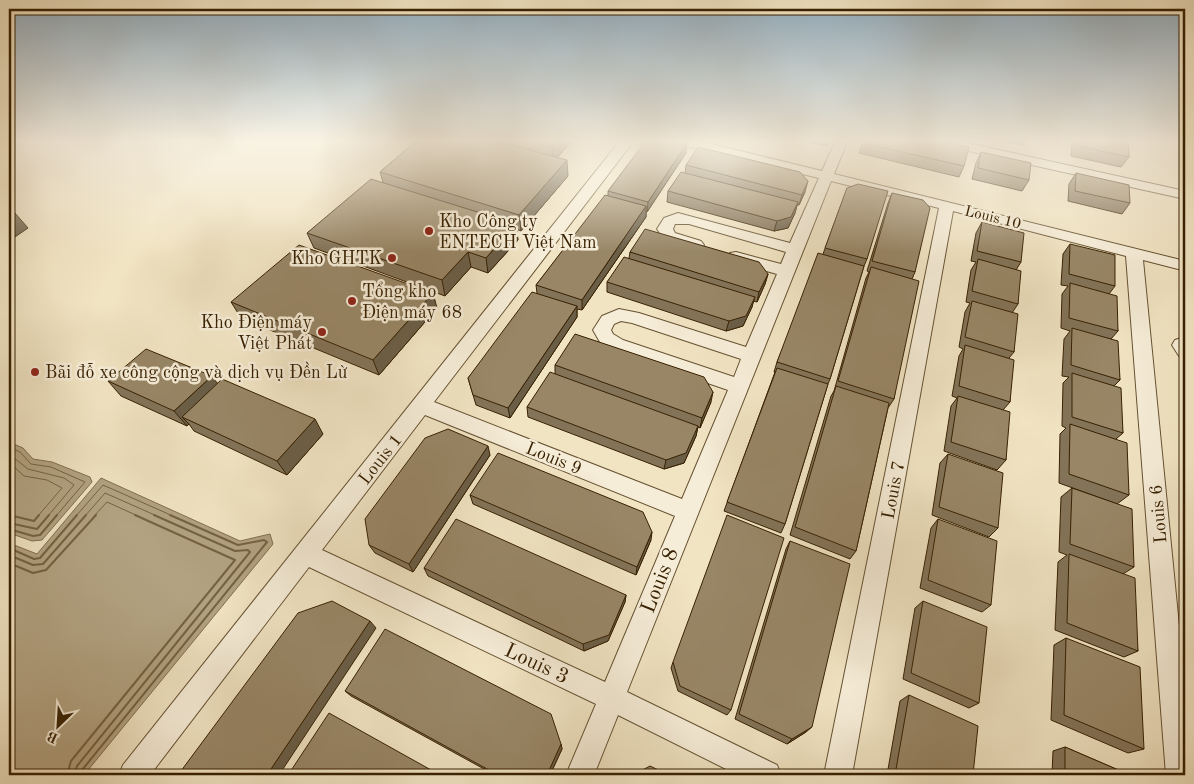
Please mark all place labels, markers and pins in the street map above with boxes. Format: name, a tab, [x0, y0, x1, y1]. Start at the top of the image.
place label: Kho Công ty ENTECH Việt Nam	[439, 213, 596, 252]
marker: Kho Công ty ENTECH Việt Nam	[423, 225, 435, 237]
place label: Kho GHTK	[291, 250, 382, 268]
marker: Kho GHTK	[386, 252, 398, 264]
place label: Tổng kho Điện máy 68	[362, 281, 462, 322]
marker: Tổng kho Điện máy 68	[346, 295, 358, 307]
place label: Kho Điện máy Việt Phát	[200, 314, 312, 353]
marker: Kho Điện máy Việt Phát	[316, 326, 328, 338]
place label: Bãi đỗ xe công cộng và dịch vụ Đền Lừ	[45, 361, 348, 382]
marker: Bãi đỗ xe công cộng và dịch vụ Đền Lừ	[29, 366, 41, 378]

